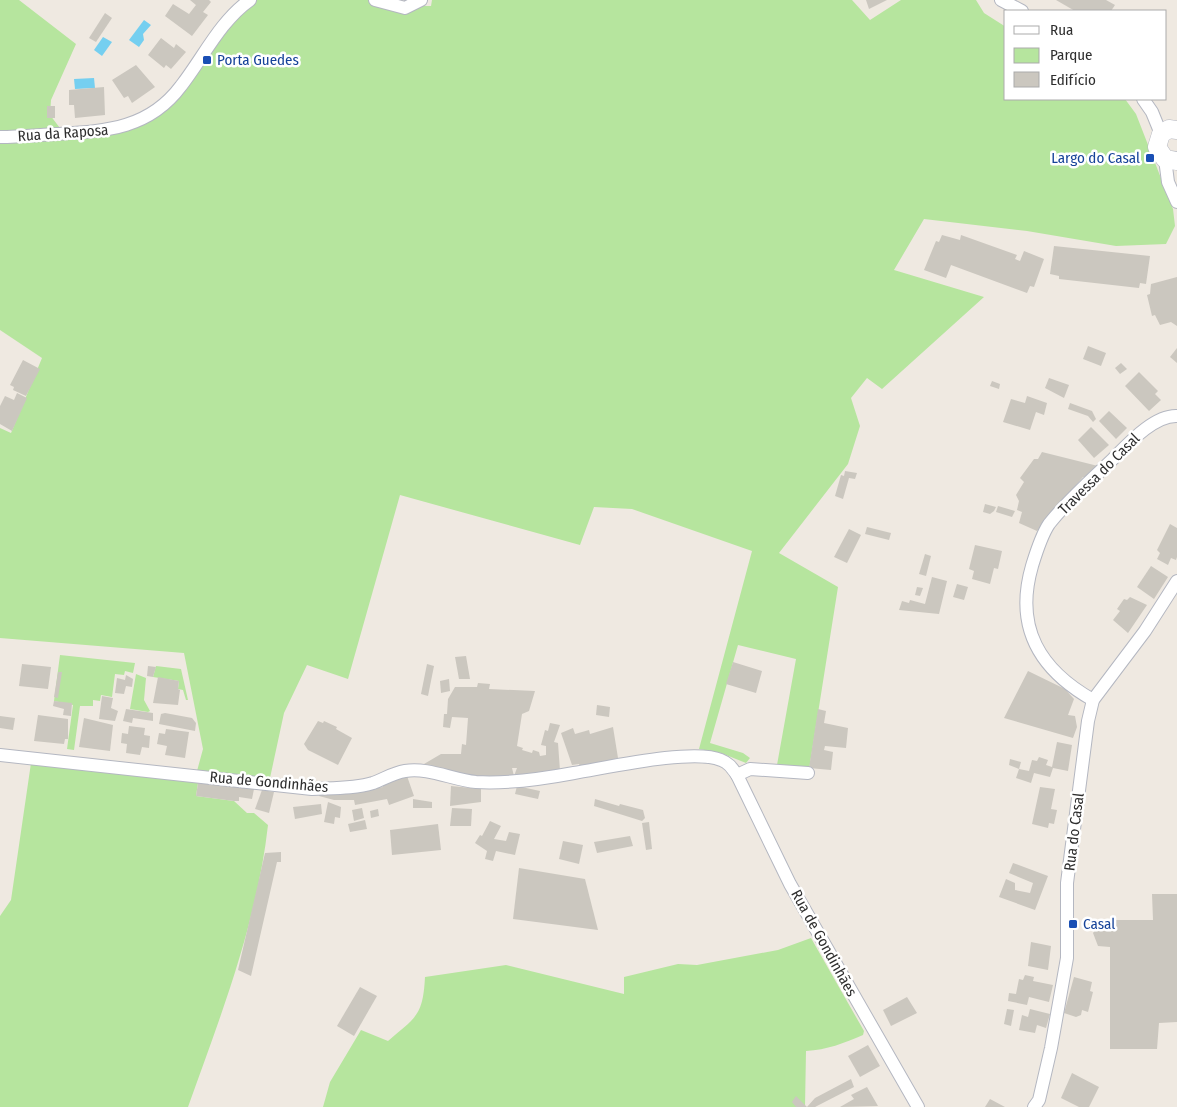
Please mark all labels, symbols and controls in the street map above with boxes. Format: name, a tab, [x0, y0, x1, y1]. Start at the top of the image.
legend	[1004, 10, 1167, 100]
text: Rua	[1050, 21, 1073, 39]
text: Parque	[1050, 46, 1093, 64]
place label: Porta Guedes	[217, 51, 299, 69]
marker: Porta Guedes	[201, 54, 213, 66]
text: Edifício	[1050, 71, 1096, 89]
street label: Rua da Raposa	[17, 121, 109, 145]
place label: Largo do Casal	[1051, 149, 1140, 167]
marker: Largo do Casal	[1144, 152, 1156, 164]
street label: Travessa do Casal	[1055, 430, 1143, 518]
street label: Rua de Gondinhães	[209, 768, 329, 796]
street label: Rua do Casal	[1060, 792, 1088, 872]
street label: Rua de Gondinhães	[787, 887, 861, 999]
place label: Casal	[1083, 915, 1115, 933]
marker: Casal	[1067, 918, 1079, 930]

